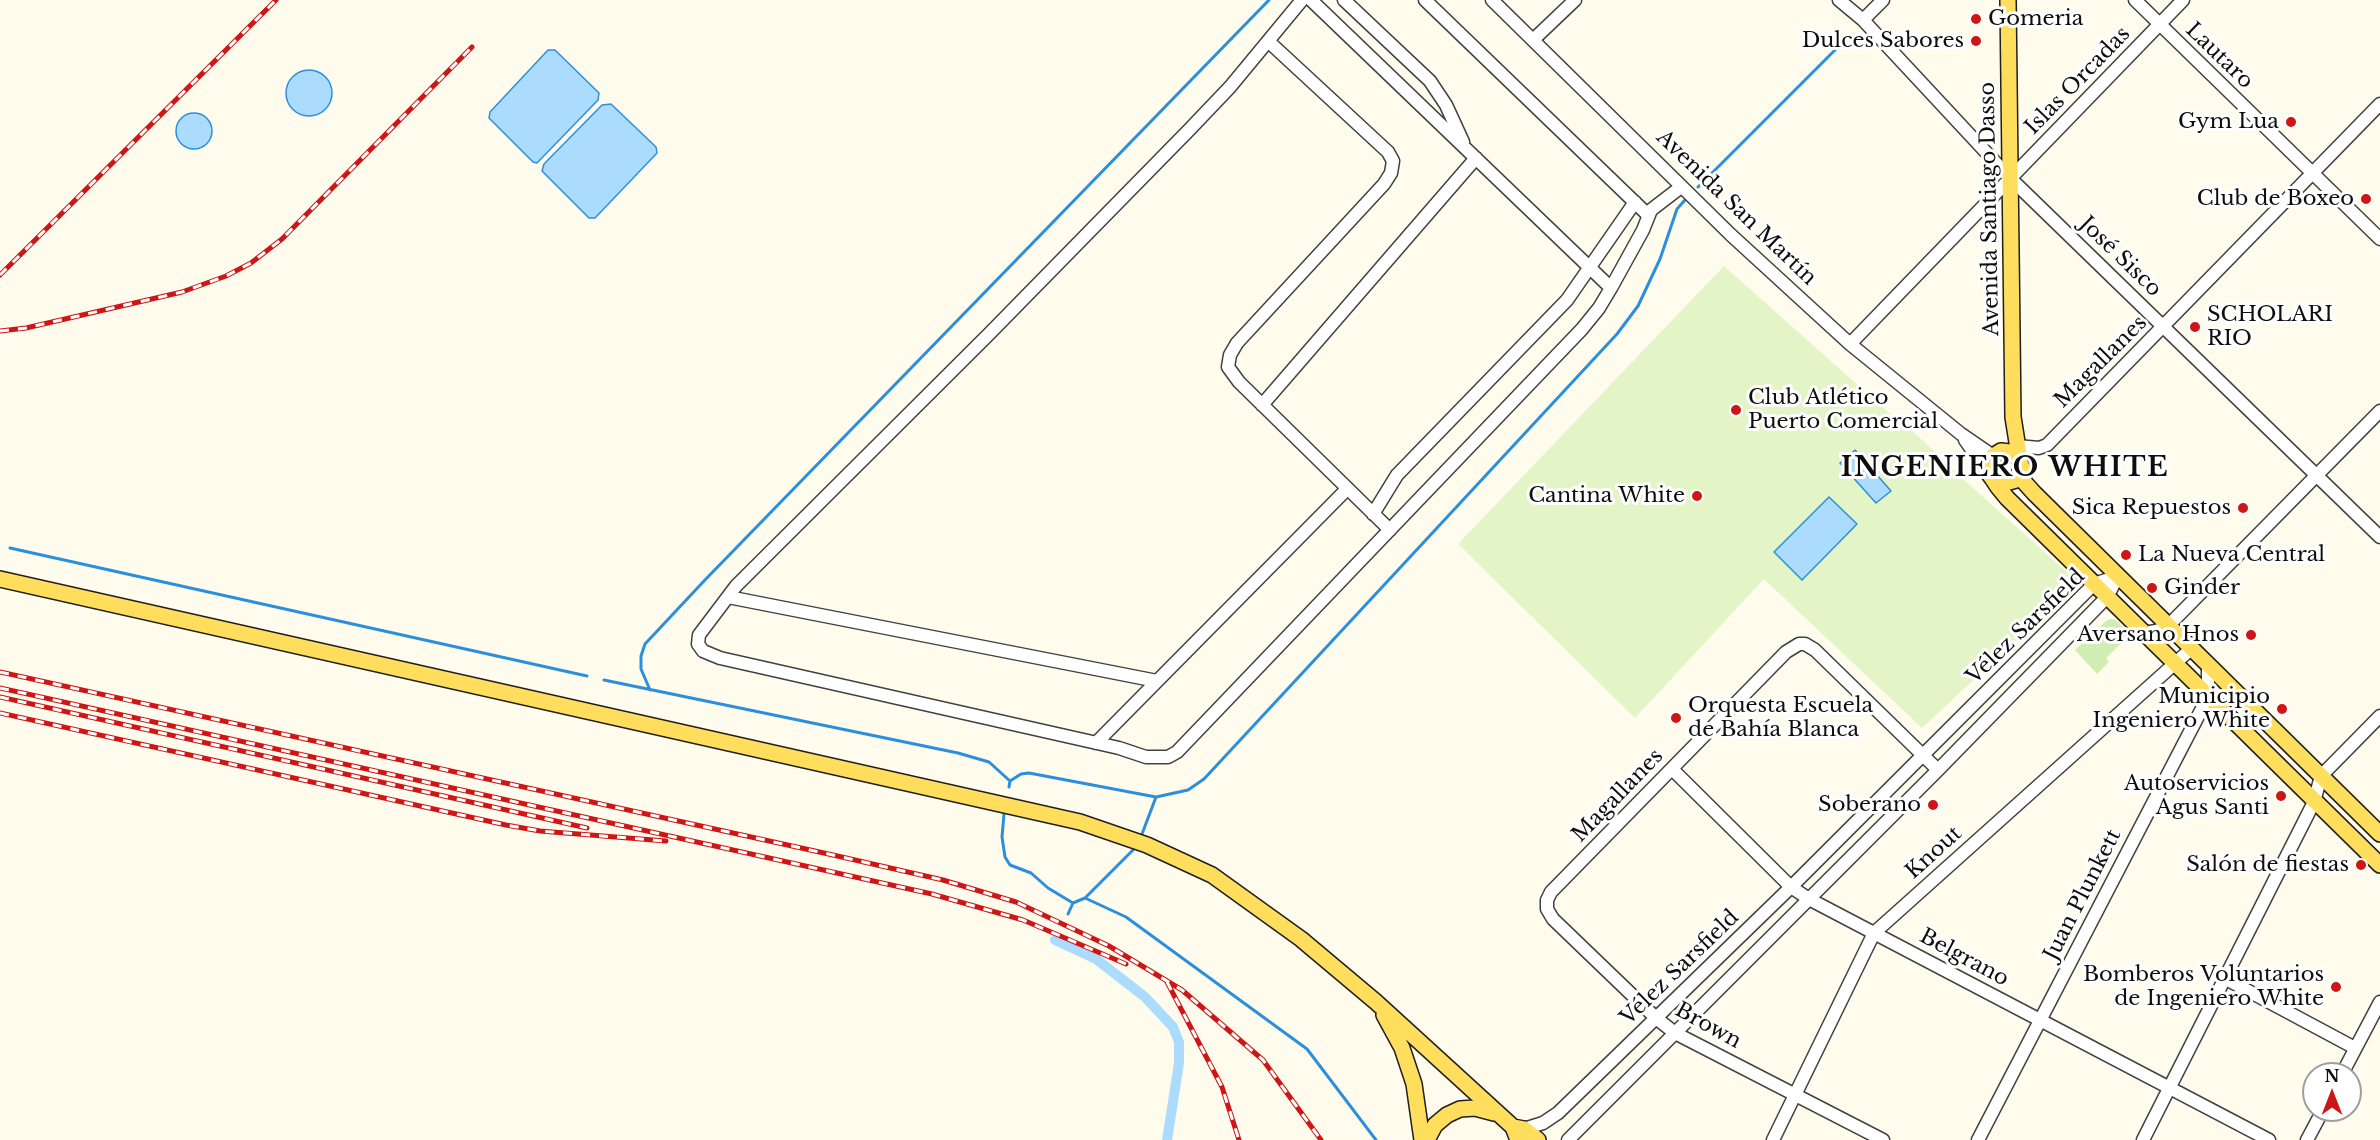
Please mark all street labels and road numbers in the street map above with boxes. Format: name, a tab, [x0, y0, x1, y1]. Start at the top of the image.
street label: Lautaro	[2180, 18, 2258, 94]
street label: Islas Orcadas	[2020, 22, 2136, 140]
street label: Avenida Santiago Dasso	[1975, 82, 2005, 336]
street label: Avenida San Martín	[1651, 125, 1821, 291]
street label: José Sisco	[2074, 212, 2166, 302]
street label: Magallanes	[2050, 311, 2152, 413]
street label: Vélez Sarsfield	[1962, 564, 2090, 690]
street label: Magallanes	[1567, 744, 1669, 848]
street label: Knout	[1901, 821, 1967, 885]
street label: Juan Plunkett	[2039, 825, 2127, 965]
street label: Vélez Sarsfield	[1616, 905, 1744, 1031]
street label: Belgrano	[1915, 924, 2013, 992]
street label: Brown	[1671, 998, 1745, 1054]

